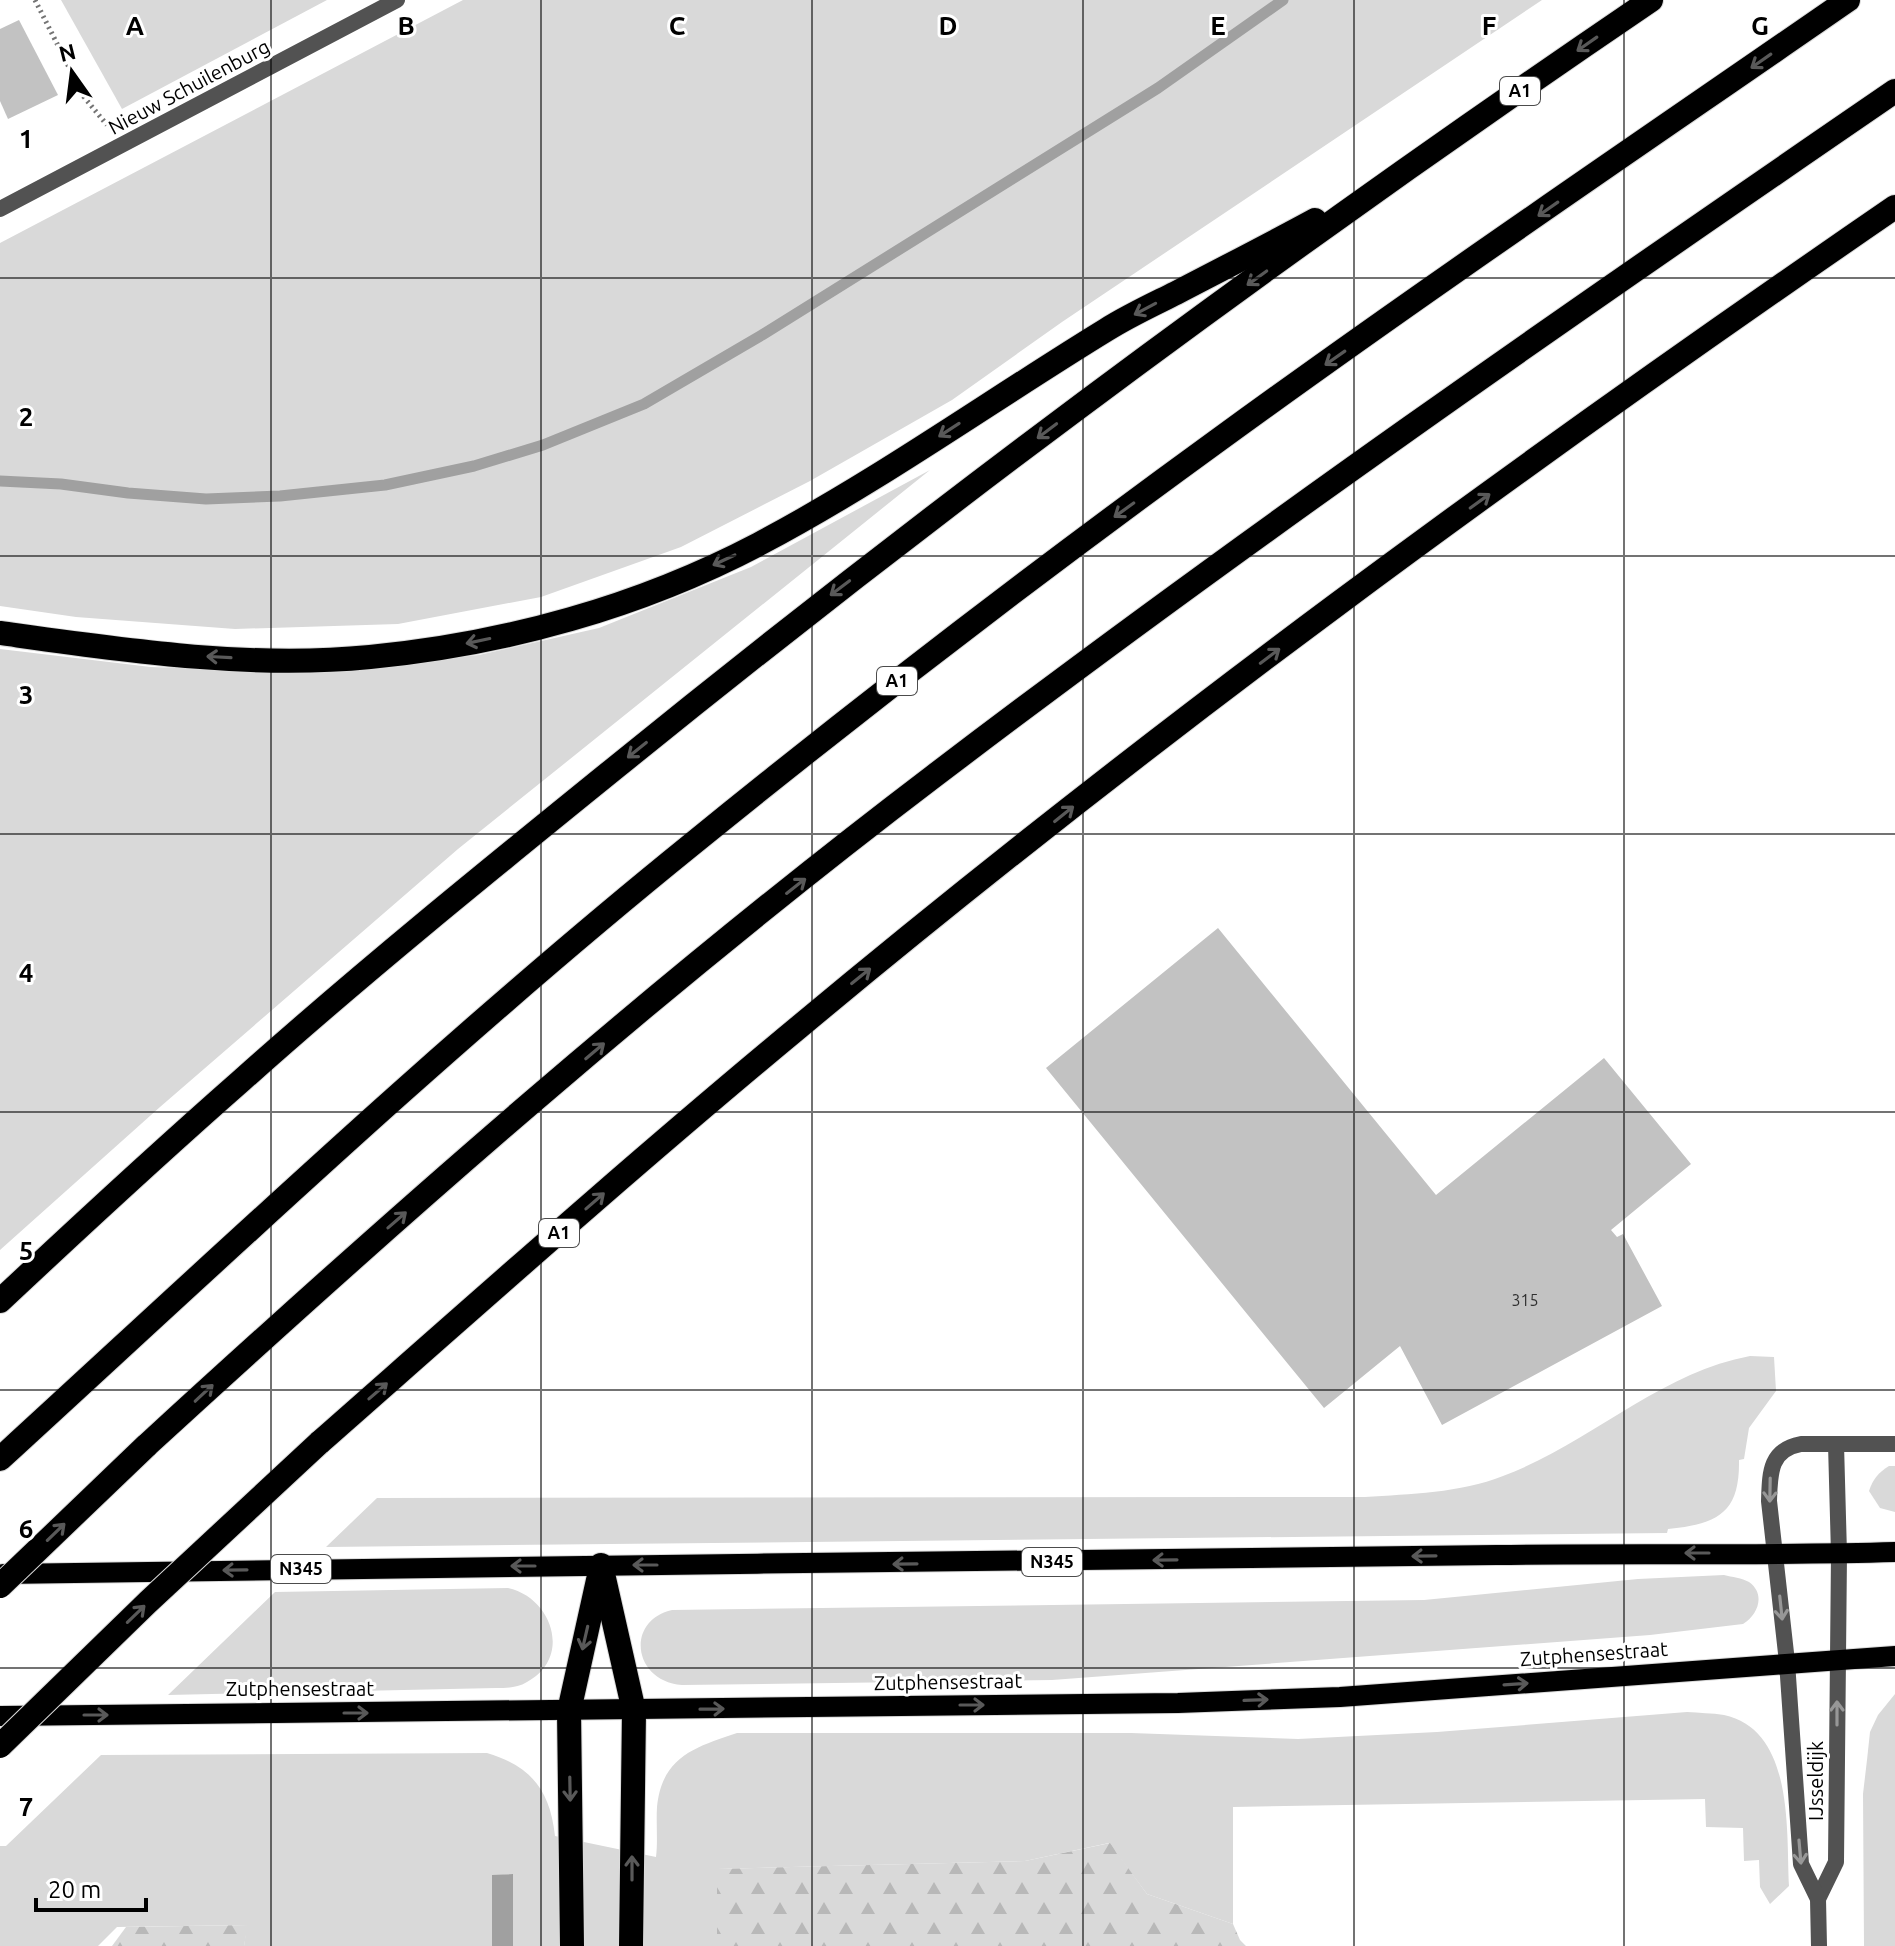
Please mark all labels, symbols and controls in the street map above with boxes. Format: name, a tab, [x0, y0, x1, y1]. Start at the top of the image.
text: A	[126, 11, 145, 40]
text: B	[397, 11, 415, 40]
text: C	[669, 11, 686, 40]
text: D	[939, 11, 957, 40]
text: E	[1210, 11, 1226, 40]
text: F	[1482, 11, 1496, 40]
text: G	[1751, 11, 1769, 40]
north arrow	[32, 32, 112, 112]
street label: Nieuw Schuilenburg	[104, 34, 273, 139]
one-way arrow	[1577, 36, 1599, 52]
text: N	[56, 38, 78, 66]
one-way arrow	[1751, 53, 1773, 69]
road number: A1	[1500, 77, 1540, 105]
text: 1	[19, 124, 33, 153]
one-way arrow	[1537, 201, 1559, 217]
one-way arrow	[1247, 269, 1268, 286]
one-way arrow	[1134, 302, 1158, 318]
one-way arrow	[1324, 350, 1346, 366]
text: 2	[19, 402, 33, 431]
one-way arrow	[938, 423, 961, 439]
one-way arrow	[1037, 423, 1059, 440]
one-way arrow	[1468, 493, 1490, 509]
one-way arrow	[1114, 501, 1135, 518]
one-way arrow	[713, 553, 737, 568]
one-way arrow	[830, 579, 851, 596]
one-way arrow	[466, 634, 491, 649]
one-way arrow	[1259, 647, 1281, 664]
one-way arrow	[206, 649, 233, 664]
road number: A1	[877, 667, 917, 695]
text: 3	[19, 680, 33, 709]
one-way arrow	[627, 741, 648, 759]
one-way arrow	[1053, 805, 1074, 822]
one-way arrow	[785, 877, 806, 894]
text: 4	[19, 958, 33, 987]
one-way arrow	[850, 967, 871, 985]
one-way arrow	[584, 1042, 604, 1060]
one-way arrow	[584, 1193, 604, 1211]
one-way arrow	[387, 1211, 407, 1229]
road number: A1	[539, 1219, 579, 1247]
text: 5	[19, 1236, 33, 1265]
house number: 315	[1511, 1291, 1539, 1309]
one-way arrow	[368, 1383, 388, 1401]
one-way arrow	[193, 1385, 213, 1403]
one-way arrow	[1762, 1476, 1778, 1503]
text: 6	[19, 1514, 33, 1543]
one-way arrow	[46, 1523, 65, 1542]
one-way arrow	[1684, 1545, 1711, 1561]
road number: N345	[1022, 1548, 1082, 1576]
one-way arrow	[1411, 1548, 1438, 1564]
one-way arrow	[1152, 1552, 1179, 1568]
road number: N345	[271, 1555, 331, 1583]
one-way arrow	[892, 1556, 919, 1571]
one-way arrow	[632, 1557, 659, 1573]
one-way arrow	[510, 1558, 537, 1573]
one-way arrow	[222, 1562, 249, 1578]
one-way arrow	[1773, 1594, 1788, 1620]
one-way arrow	[126, 1605, 145, 1624]
one-way arrow	[577, 1624, 592, 1650]
street label: Zutphensestraat	[1519, 1637, 1669, 1670]
street label: Zutphensestraat	[874, 1669, 1022, 1694]
one-way arrow	[1502, 1676, 1529, 1691]
street label: Zutphensestraat	[226, 1677, 374, 1700]
one-way arrow	[1242, 1693, 1269, 1708]
one-way arrow	[958, 1697, 985, 1713]
one-way arrow	[1829, 1700, 1845, 1727]
one-way arrow	[698, 1702, 725, 1717]
one-way arrow	[342, 1705, 369, 1721]
one-way arrow	[82, 1707, 109, 1723]
street label: IJsseldijk	[1804, 1741, 1827, 1821]
one-way arrow	[562, 1775, 578, 1802]
text: 7	[19, 1792, 33, 1821]
one-way arrow	[1793, 1838, 1808, 1865]
one-way arrow	[624, 1855, 640, 1882]
scale bar	[36, 1862, 146, 1912]
text: 20 m	[48, 1876, 101, 1903]

